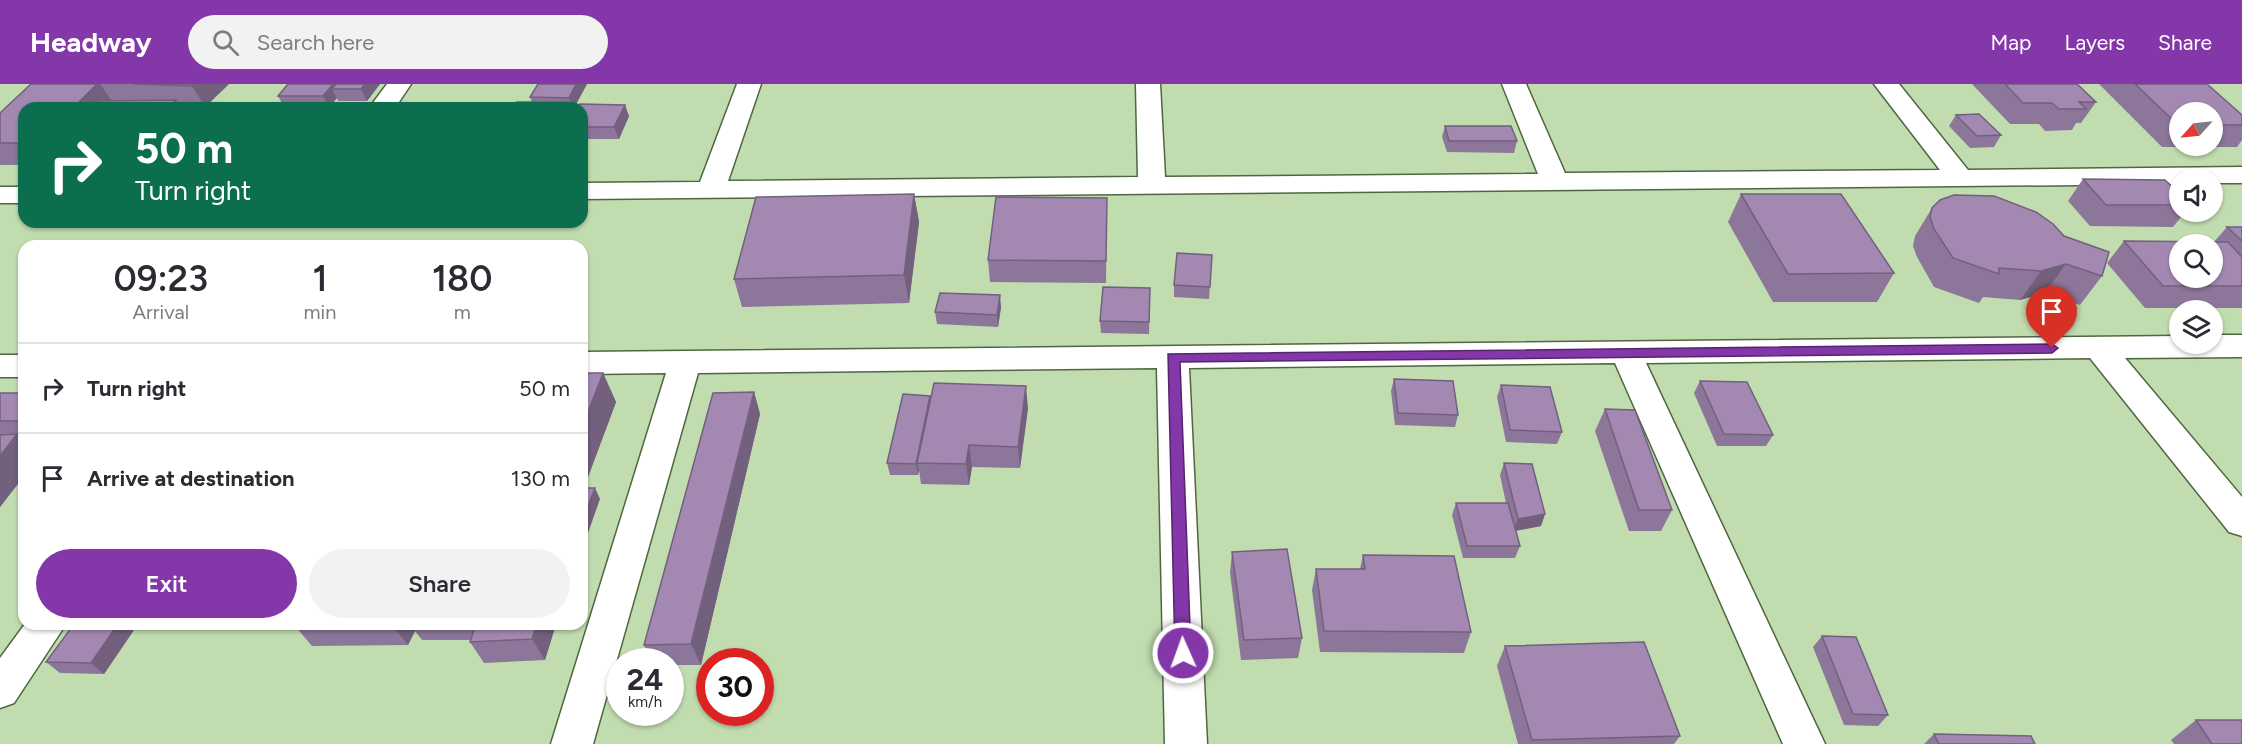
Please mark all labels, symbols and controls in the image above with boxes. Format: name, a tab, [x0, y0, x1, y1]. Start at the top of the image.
search box	[188, 15, 608, 69]
text: Headway	[30, 25, 152, 59]
icon: search	[209, 26, 242, 59]
text: Search here	[257, 29, 374, 56]
text: Map	[1991, 30, 2031, 55]
text: Layers	[2064, 30, 2125, 55]
text: Share	[2158, 30, 2212, 55]
north arrow	[2169, 102, 2223, 156]
map controls	[2169, 102, 2223, 354]
text: 50 m	[135, 123, 233, 174]
icon: right	[36, 126, 114, 204]
button: sound	[2169, 168, 2223, 222]
text: Turn right	[135, 174, 251, 207]
button: search	[2169, 234, 2223, 288]
text: 09:23	[114, 257, 208, 300]
text: 1	[312, 257, 328, 300]
text: 180	[432, 257, 492, 300]
pin	[2026, 286, 2077, 348]
icon: arrive	[2035, 295, 2068, 328]
text: Arrival	[133, 300, 189, 324]
text: min	[304, 300, 336, 324]
text: m	[454, 300, 471, 324]
button: layers	[2169, 300, 2223, 354]
icon: right	[36, 372, 69, 405]
text: Turn right	[87, 375, 186, 402]
text: 50 m	[519, 375, 570, 402]
icon: arrive	[36, 462, 69, 495]
text: Arrive at destination	[87, 465, 295, 492]
text: 130 m	[511, 465, 570, 492]
button: Exit	[36, 549, 297, 618]
button: Share	[309, 549, 570, 618]
position arrow	[1151, 621, 1215, 685]
speed limit sign: 30	[696, 648, 774, 726]
text: 24	[627, 661, 663, 698]
text: km/h	[628, 693, 662, 711]

